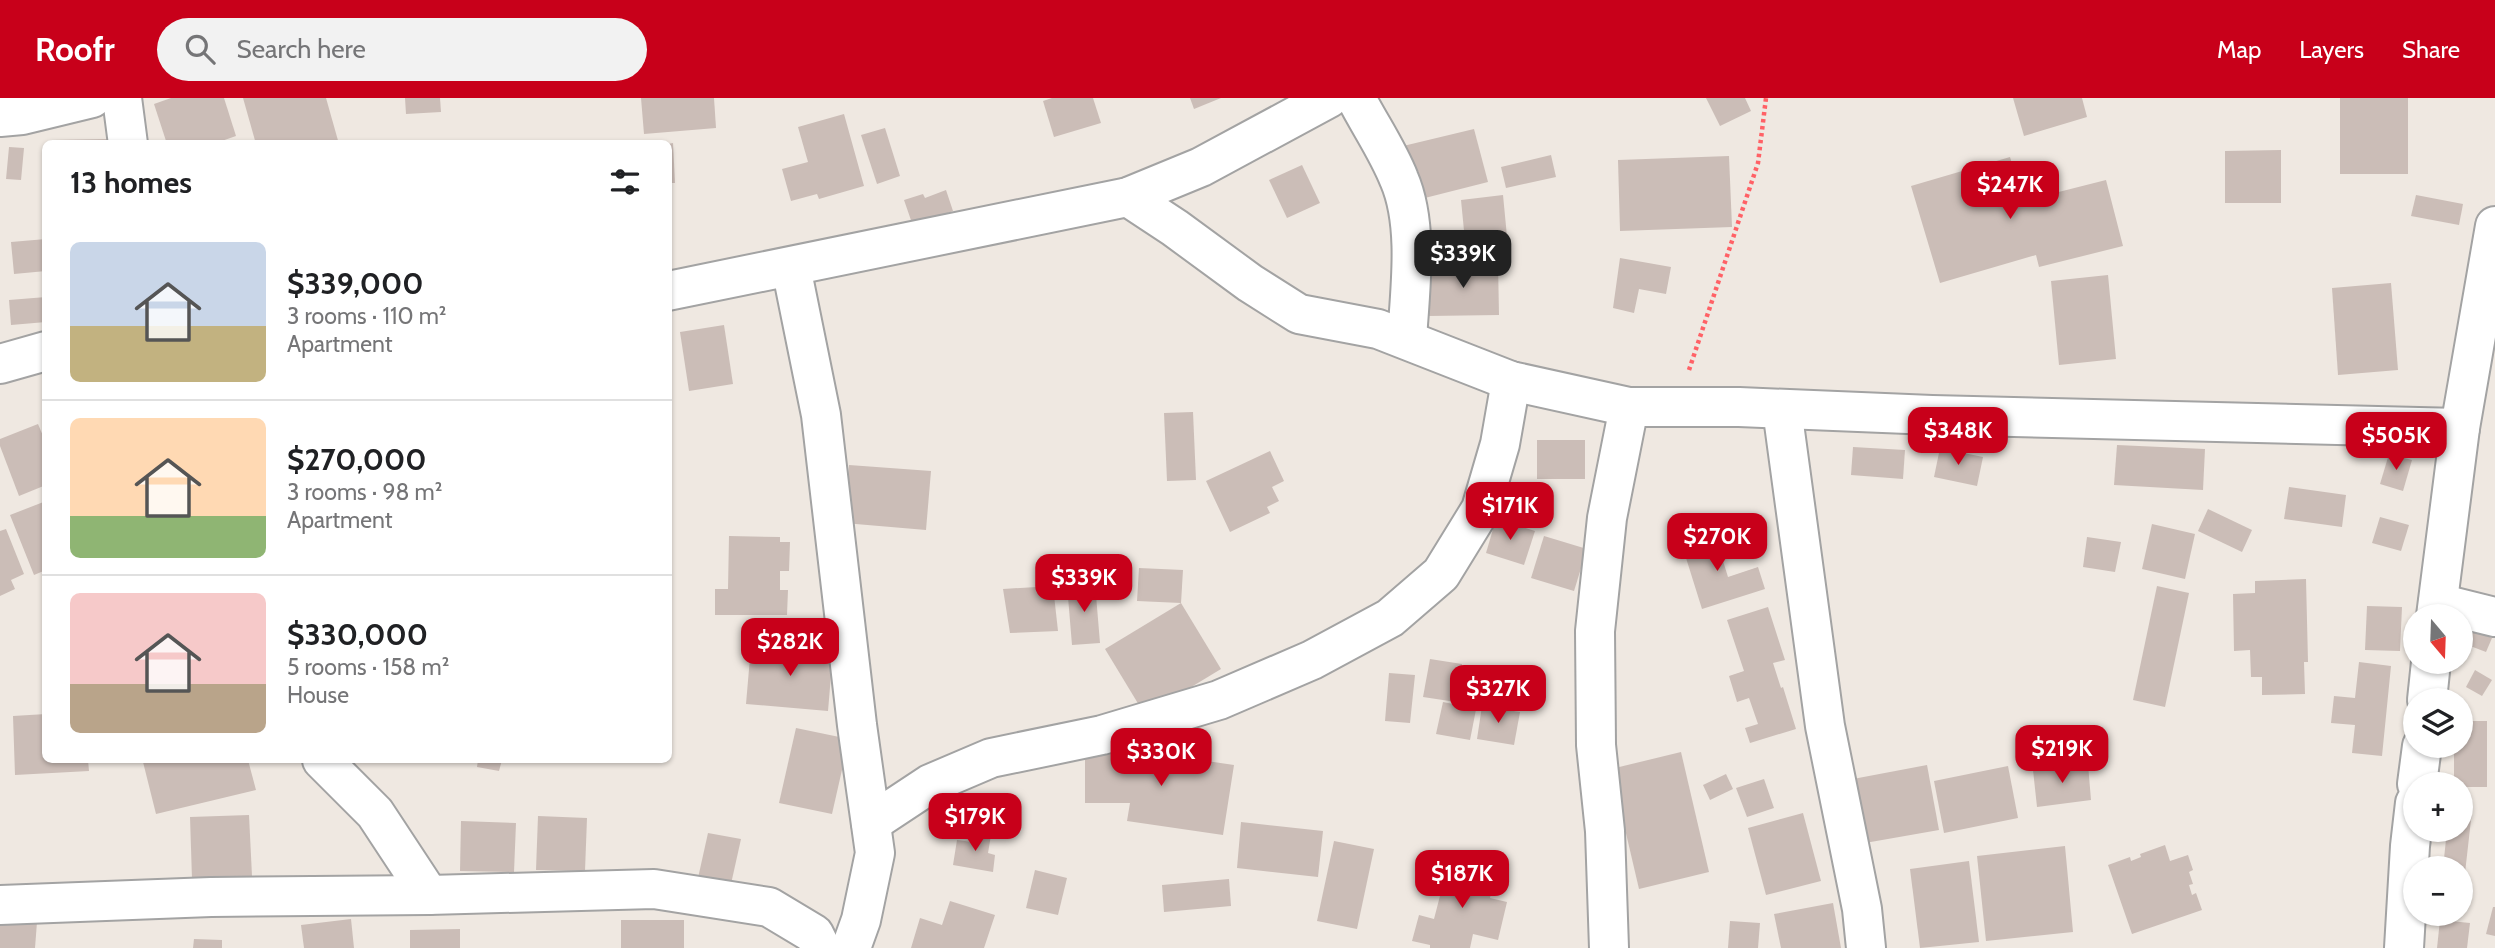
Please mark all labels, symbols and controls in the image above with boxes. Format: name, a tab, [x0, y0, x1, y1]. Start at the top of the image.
search box	[157, 18, 647, 81]
text: Roofr	[35, 29, 115, 69]
icon: search	[181, 30, 219, 68]
text: Search here	[237, 33, 366, 65]
text: Map	[2217, 35, 2261, 64]
text: Layers	[2299, 35, 2364, 64]
text: Share	[2402, 35, 2460, 64]
pin: $247K	[1961, 162, 2059, 221]
icon: filters	[606, 163, 644, 201]
text: 13 homes	[70, 164, 192, 201]
text: $247K	[1977, 170, 2043, 198]
pin: $339K	[1414, 230, 1512, 290]
text: $339K	[1430, 239, 1496, 267]
text: $339,000	[287, 265, 423, 302]
icon: home	[126, 270, 210, 354]
text: 3 rooms · 110 m²	[287, 302, 446, 330]
text: Apartment	[287, 330, 392, 358]
pin: $348K	[1909, 408, 2007, 467]
pin: $505K	[2347, 412, 2445, 472]
text: $348K	[1924, 416, 1992, 444]
text: $505K	[2362, 421, 2430, 449]
text: $270,000	[287, 441, 426, 478]
icon: home	[126, 446, 210, 530]
text: 3 rooms · 98 m²	[287, 478, 442, 506]
pin: $171K	[1461, 482, 1559, 542]
text: $171K	[1482, 491, 1538, 519]
text: Apartment	[287, 506, 392, 534]
pin: $270K	[1668, 514, 1766, 573]
text: $270K	[1683, 522, 1751, 550]
pin: $339K	[1035, 554, 1133, 614]
text: $339K	[1051, 563, 1117, 591]
north arrow	[2403, 604, 2473, 674]
map controls	[2403, 604, 2473, 926]
text: $330,000	[287, 616, 428, 653]
pin: $282K	[741, 618, 839, 678]
icon: home	[126, 621, 210, 705]
text: $282K	[757, 627, 823, 655]
text: 5 rooms · 158 m²	[287, 653, 449, 681]
pin: $327K	[1449, 666, 1547, 725]
text: $327K	[1466, 674, 1530, 702]
text: House	[287, 681, 349, 709]
button: layers	[2403, 688, 2473, 758]
pin: $219K	[2013, 726, 2111, 785]
pin: $330K	[1112, 728, 1210, 788]
text: $219K	[2031, 734, 2093, 762]
text: $330K	[1127, 737, 1195, 765]
button: +	[2403, 772, 2473, 842]
pin: $179K	[926, 794, 1024, 853]
text: $179K	[945, 802, 1005, 830]
pin: $187K	[1413, 850, 1511, 910]
button: −	[2403, 856, 2473, 926]
text: $187K	[1431, 859, 1493, 887]

